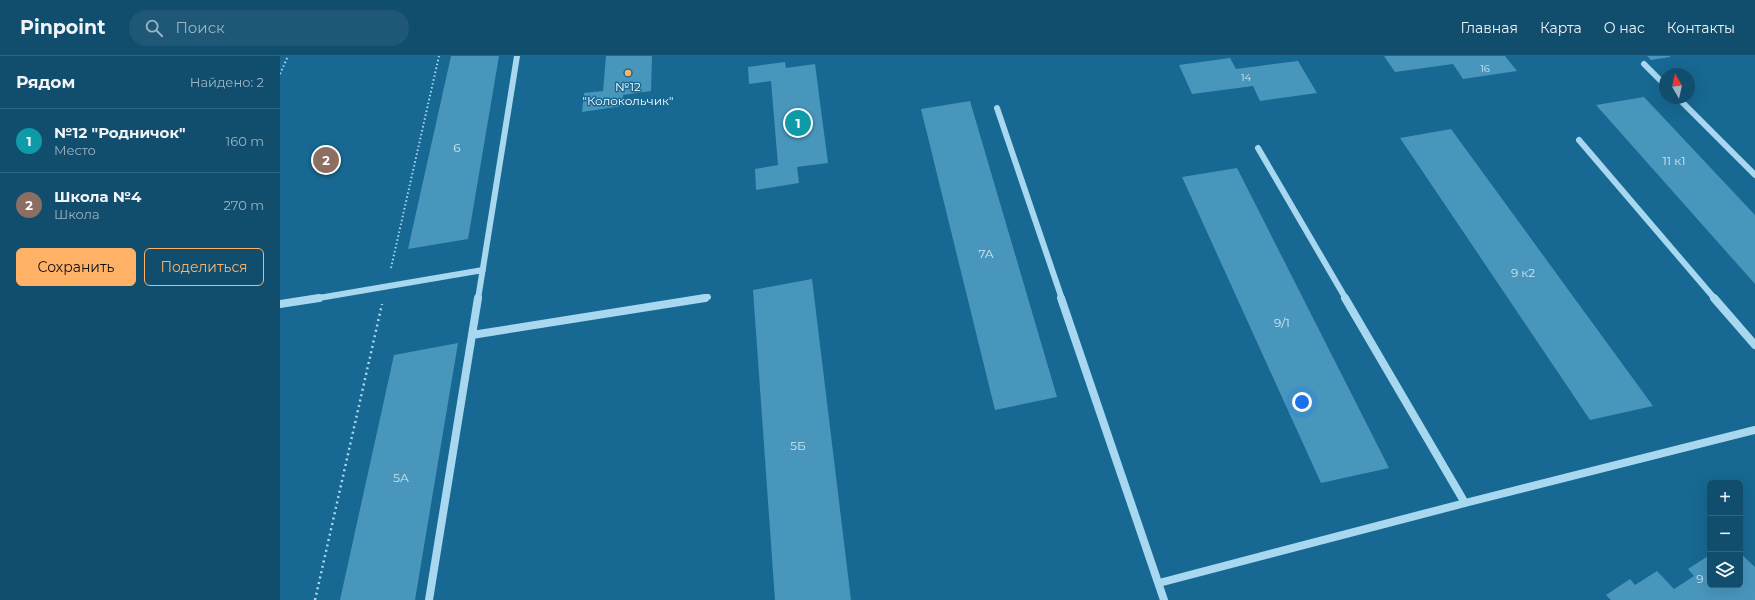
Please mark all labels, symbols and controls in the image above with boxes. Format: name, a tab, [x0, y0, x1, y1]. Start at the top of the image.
search box	[129, 10, 409, 46]
text: Pinpoint	[20, 16, 105, 39]
icon: search	[143, 17, 165, 39]
text: Поиск	[175, 18, 225, 37]
text: Главная	[1460, 19, 1518, 37]
text: Карта	[1540, 19, 1582, 37]
text: О нас	[1604, 19, 1645, 37]
text: Контакты	[1667, 19, 1735, 37]
house number: 16	[1480, 62, 1490, 75]
marker: №12 "Колокольчик"	[623, 68, 633, 78]
north arrow	[1659, 68, 1695, 104]
house number: 14	[1241, 71, 1251, 84]
text: Рядом	[16, 72, 75, 92]
text: Найдено: 2	[190, 74, 264, 90]
place label: №12 "Колокольчик"	[583, 79, 673, 108]
pin: 1	[785, 108, 811, 138]
text: №12 "Родничок"	[54, 123, 186, 142]
text: 1	[26, 133, 32, 149]
text: 160 m	[226, 133, 264, 149]
house number: 6	[453, 140, 461, 155]
text: Место	[54, 142, 96, 158]
pin: 2	[313, 145, 339, 175]
house number: 11 к1	[1662, 153, 1686, 168]
text: Школа №4	[54, 187, 141, 206]
text: 2	[25, 197, 33, 213]
text: 270 m	[223, 197, 264, 213]
text: Школа	[54, 206, 100, 222]
house number: 7А	[978, 246, 994, 261]
button: Сохранить	[16, 248, 136, 286]
button: Поделиться	[144, 248, 264, 286]
house number: 9 к2	[1511, 265, 1535, 280]
house number: 9/1	[1274, 315, 1290, 330]
your location	[1292, 392, 1312, 412]
house number: 5Б	[790, 438, 806, 453]
house number: 5А	[393, 470, 409, 485]
map controls	[1707, 480, 1743, 588]
button: +	[1707, 480, 1743, 516]
button: −	[1707, 516, 1743, 552]
button: layers	[1707, 552, 1743, 588]
house number: 9	[1696, 571, 1704, 586]

